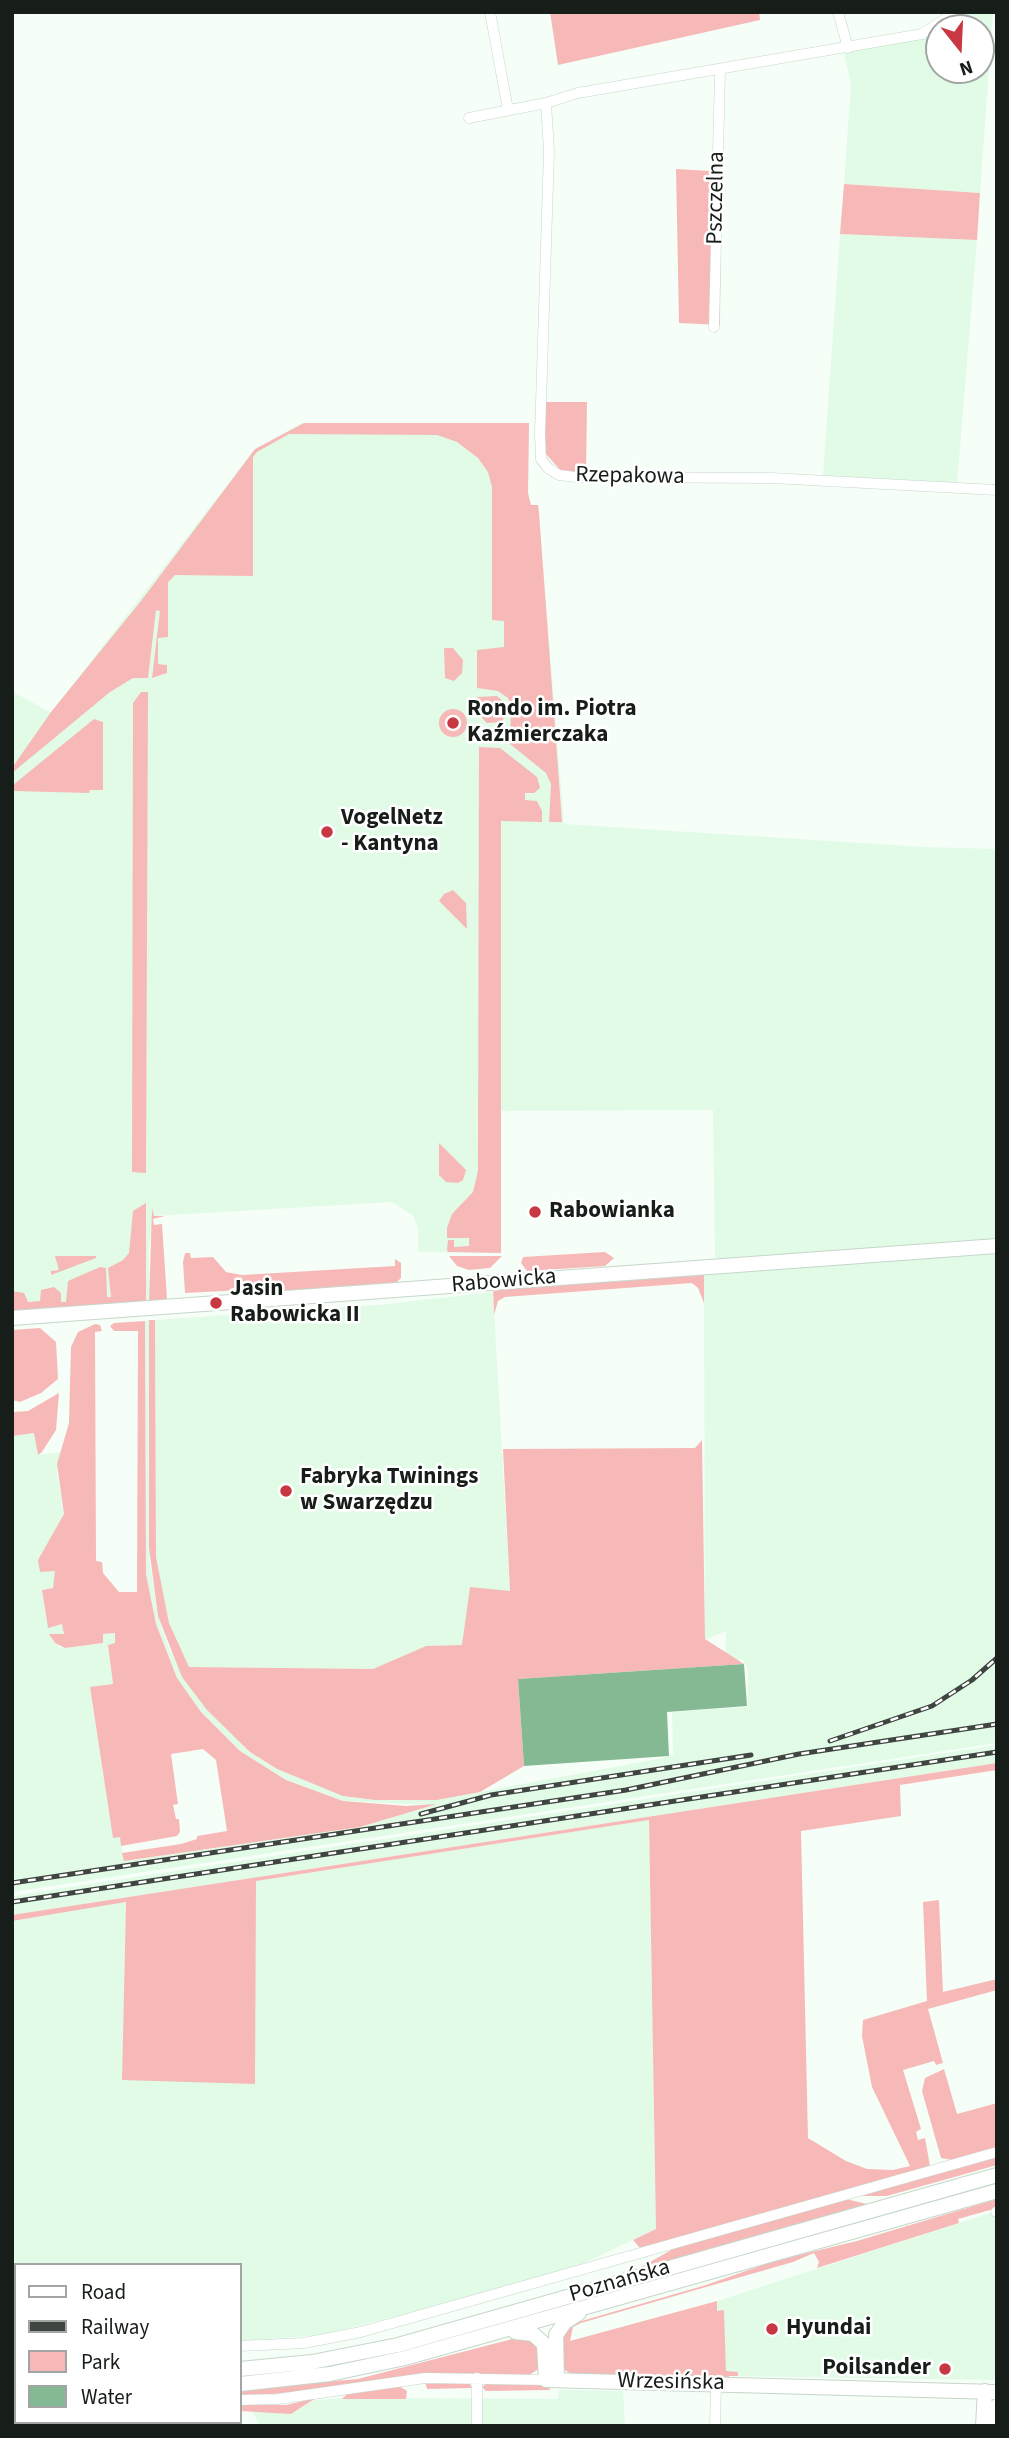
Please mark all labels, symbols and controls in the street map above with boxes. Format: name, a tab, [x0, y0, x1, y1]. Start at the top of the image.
north arrow	[925, 14, 995, 84]
text: N	[956, 53, 976, 82]
street label: Pszczelna	[702, 151, 732, 245]
street label: Rzepakowa	[575, 462, 685, 492]
place label: Rondo im. Piotra Kaźmierczaka	[467, 696, 637, 750]
marker: Rondo im. Piotra Kaźmierczaka	[445, 715, 461, 731]
place label: VogelNetz - Kantyna	[341, 805, 443, 859]
marker: VogelNetz - Kantyna	[319, 824, 335, 840]
place label: Rabowianka	[549, 1198, 675, 1226]
marker: Rabowianka	[527, 1204, 543, 1220]
street label: Rabowicka	[450, 1264, 558, 1300]
place label: Jasin Rabowicka II	[230, 1276, 360, 1330]
marker: Jasin Rabowicka II	[208, 1295, 224, 1311]
place label: Fabryka Twinings w Swarzędzu	[300, 1464, 478, 1518]
marker: Fabryka Twinings w Swarzędzu	[278, 1483, 294, 1499]
street label: Poznańska	[566, 2254, 674, 2310]
legend	[14, 2263, 242, 2424]
text: Road	[81, 2277, 126, 2307]
text: Railway	[81, 2312, 149, 2342]
place label: Hyundai	[786, 2315, 871, 2343]
marker: Hyundai	[764, 2321, 780, 2337]
text: Park	[81, 2347, 120, 2377]
place label: Poilsander	[822, 2355, 931, 2383]
marker: Poilsander	[937, 2361, 953, 2377]
street label: Wrzesińska	[617, 2368, 725, 2398]
text: Water	[81, 2382, 132, 2412]

